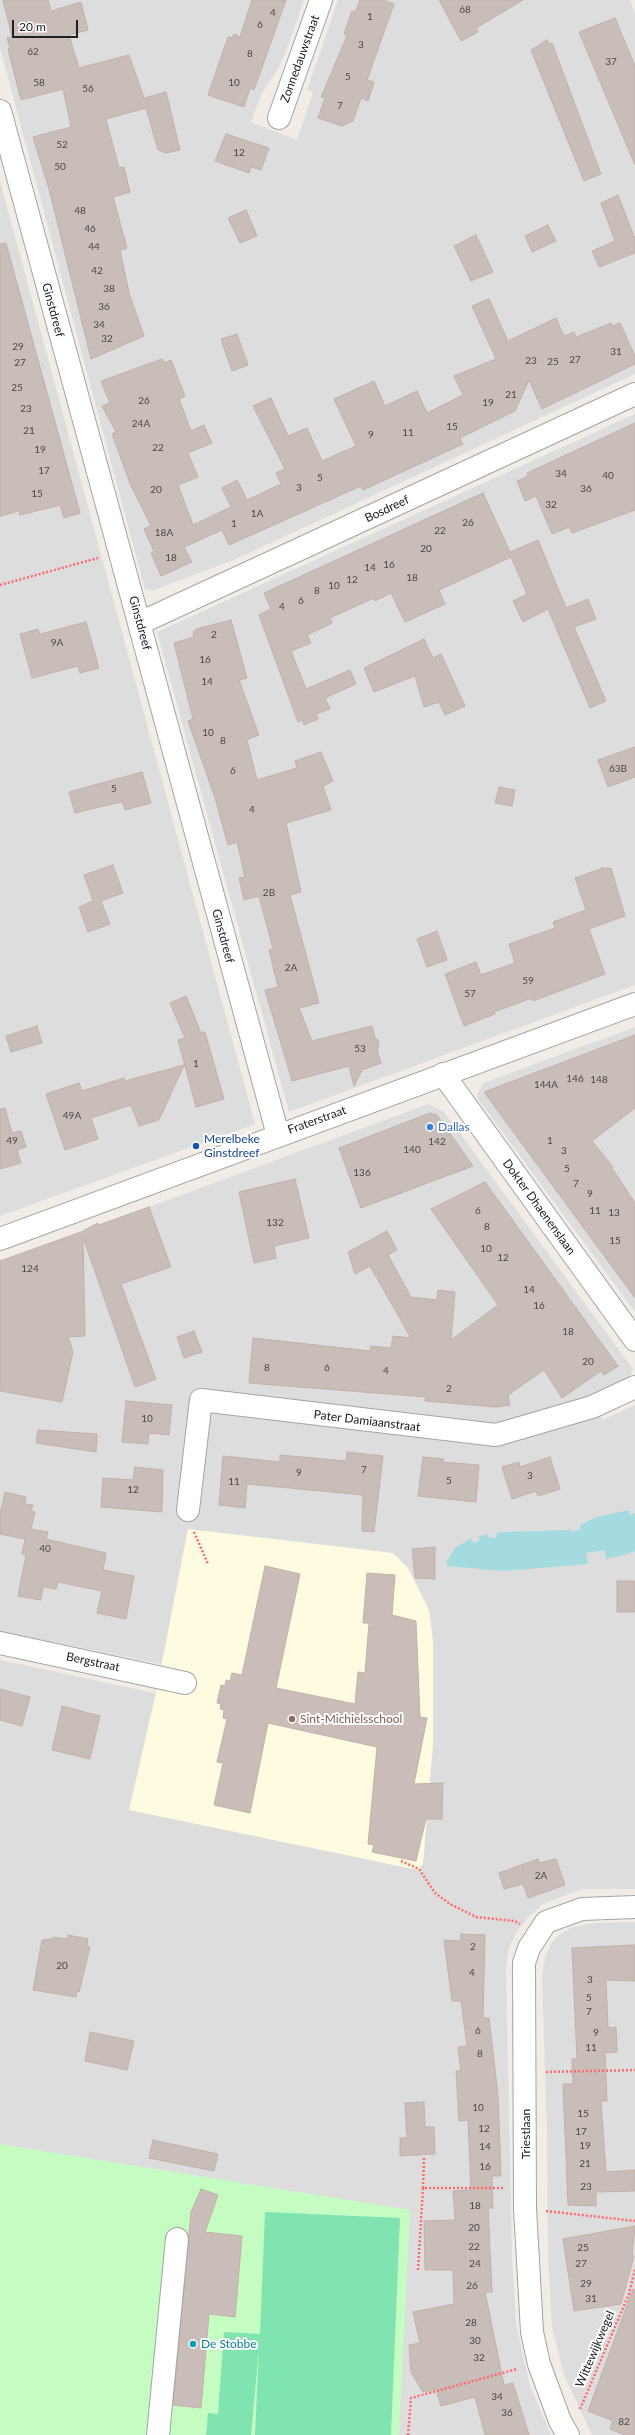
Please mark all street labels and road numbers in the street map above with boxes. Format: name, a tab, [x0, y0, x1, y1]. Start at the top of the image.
street label: Zonnedauwstraat	[277, 13, 323, 105]
street label: Ginstdreef	[39, 281, 67, 339]
street label: Bosdreef	[363, 492, 411, 526]
street label: Ginstdreef	[126, 594, 154, 652]
street label: Ginstdreef	[209, 907, 237, 965]
street label: Fraterstraat	[286, 1103, 348, 1137]
street label: Dokter Dhaenenslaan	[500, 1157, 578, 1257]
street label: Pater Damiaanstraat	[313, 1407, 421, 1435]
street label: Bergstraat	[65, 1649, 121, 1675]
street label: Triestlaan	[519, 2109, 533, 2159]
street label: Wittewijkwegel	[572, 2308, 618, 2390]

